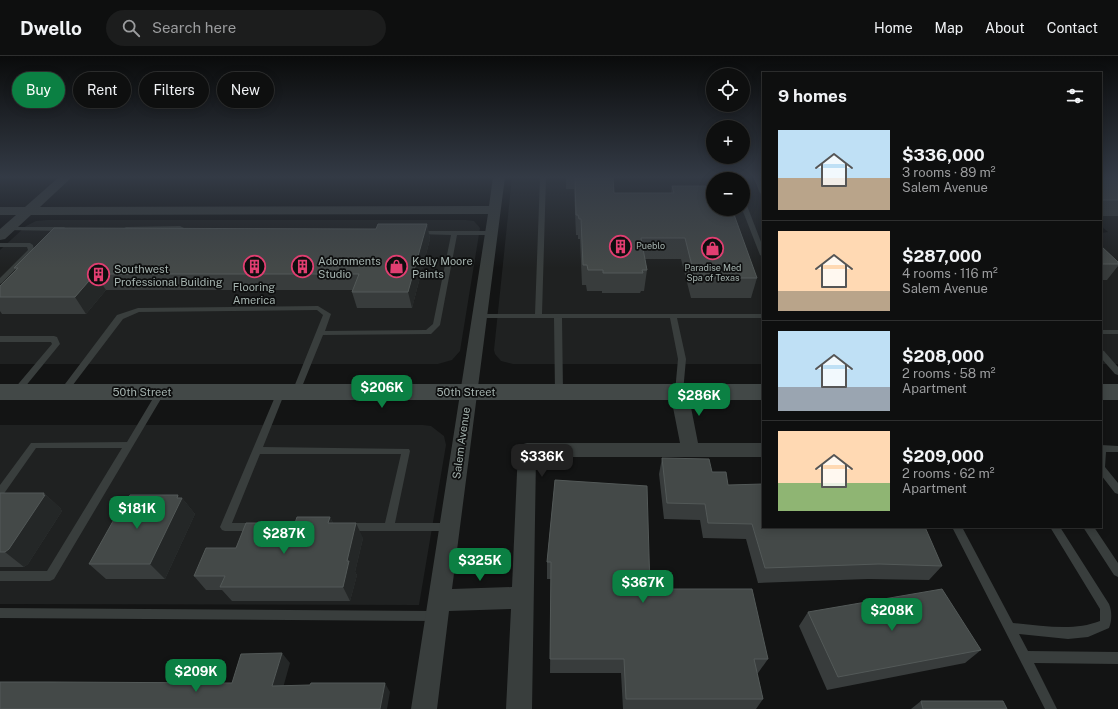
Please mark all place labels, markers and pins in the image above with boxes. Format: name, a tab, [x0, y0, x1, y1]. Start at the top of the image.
building icon: Pueblo	[607, 233, 633, 259]
shop icon: Paradise Med Spa of Texas	[700, 236, 726, 262]
place label: Pueblo	[636, 240, 665, 251]
building icon: Flooring America	[241, 254, 267, 280]
building icon: Adornments Studio	[289, 254, 315, 280]
shop icon: Kelly Moore Paints	[384, 254, 410, 280]
place label: Adornments Studio	[318, 255, 381, 280]
place label: Kelly Moore Paints	[412, 255, 473, 280]
building icon: Southwest Professional Building	[85, 262, 111, 288]
place label: Paradise Med Spa of Texas	[685, 262, 741, 283]
place label: Southwest Professional Building	[114, 263, 223, 288]
place label: Flooring America	[233, 281, 275, 306]
pin: $206K	[354, 375, 410, 409]
pin: $286K	[671, 383, 727, 417]
pin: $336K	[514, 444, 570, 478]
pin: $181K	[109, 496, 165, 530]
pin: $287K	[256, 521, 312, 555]
pin: $325K	[452, 548, 508, 582]
pin: $367K	[615, 570, 671, 604]
pin: $208K	[864, 598, 920, 632]
pin: $209K	[168, 659, 224, 693]

